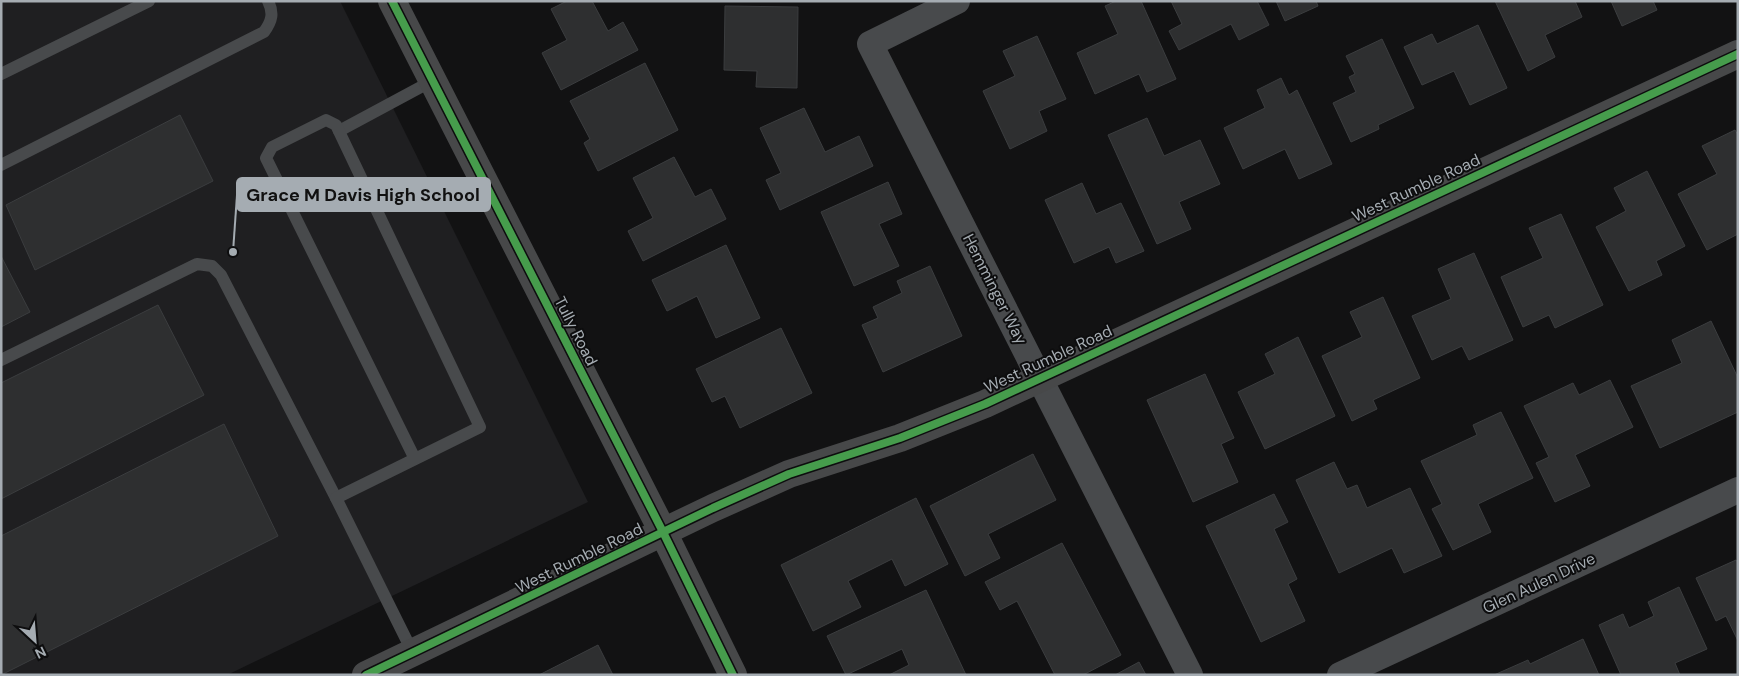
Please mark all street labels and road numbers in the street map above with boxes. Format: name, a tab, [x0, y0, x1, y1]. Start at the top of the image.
street label: West Rumble Road	[1349, 149, 1483, 227]
street label: Hemminger Way	[958, 230, 1032, 348]
street label: Tully Road	[550, 293, 602, 369]
street label: West Rumble Road	[981, 320, 1115, 398]
street label: West Rumble Road	[512, 518, 646, 598]
street label: Glen Aulen Drive	[1479, 548, 1599, 618]

